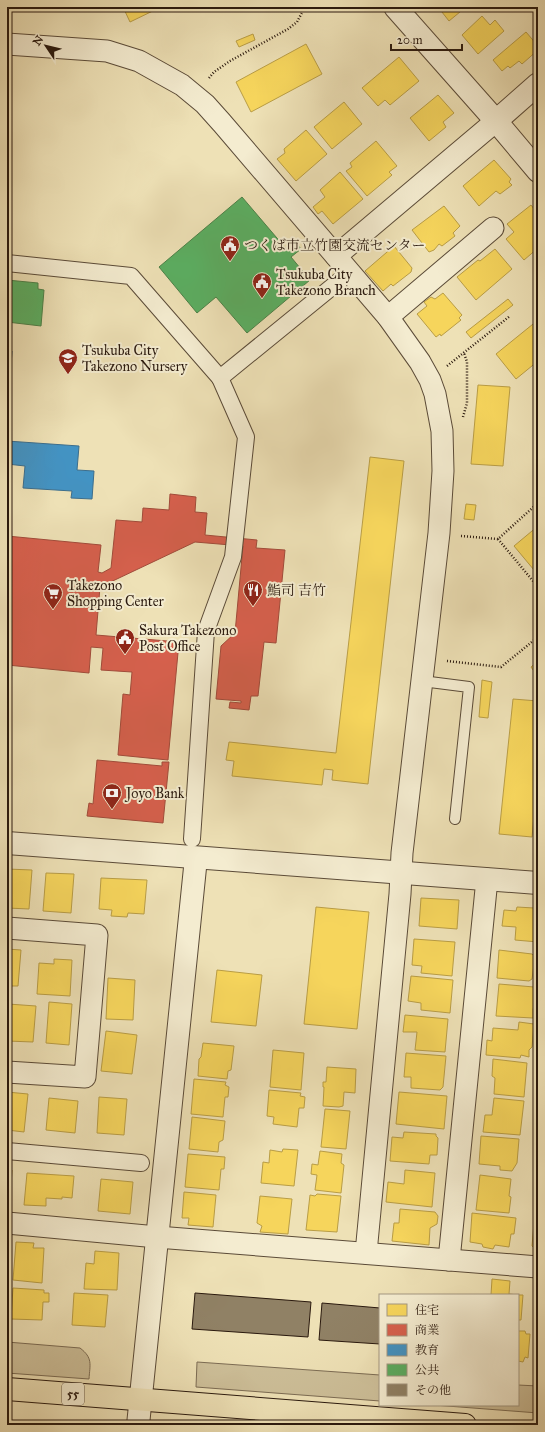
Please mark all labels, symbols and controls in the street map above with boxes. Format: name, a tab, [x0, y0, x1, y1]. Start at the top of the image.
north arrow	[26, 26, 66, 66]
scale bar	[391, 26, 462, 52]
text: N	[30, 32, 47, 48]
text: 20 m	[397, 33, 423, 47]
public building icon: つくば市立竹園交流センター	[219, 234, 241, 262]
place label: つくば市立竹園交流センター	[244, 237, 425, 254]
place label: Tsukuba City Takezono Branch	[276, 266, 376, 299]
public building icon: Tsukuba City Takezono Branch	[251, 271, 273, 299]
place label: Tsukuba City Takezono Nursery	[82, 342, 188, 375]
school or university icon: Tsukuba City Takezono Nursery	[57, 347, 79, 375]
place label: Takezono Shopping Center	[67, 577, 165, 610]
restaurant icon: 鮨司 吉竹	[242, 579, 264, 607]
supermarket icon: Takezono Shopping Center	[42, 582, 64, 610]
place label: 鮨司 吉竹	[267, 582, 326, 599]
place label: Sakura Takezono Post Office	[139, 622, 236, 655]
public building icon: Sakura Takezono Post Office	[114, 627, 136, 655]
bank icon: Joyo Bank	[101, 782, 123, 810]
place label: Joyo Bank	[124, 785, 185, 803]
legend	[379, 1294, 519, 1406]
text: 住宅	[415, 1303, 439, 1317]
text: 商業	[415, 1323, 439, 1337]
text: 教育	[415, 1343, 439, 1357]
text: 公共	[415, 1363, 439, 1377]
road number: 55	[62, 1383, 84, 1405]
text: その他	[415, 1383, 451, 1397]

